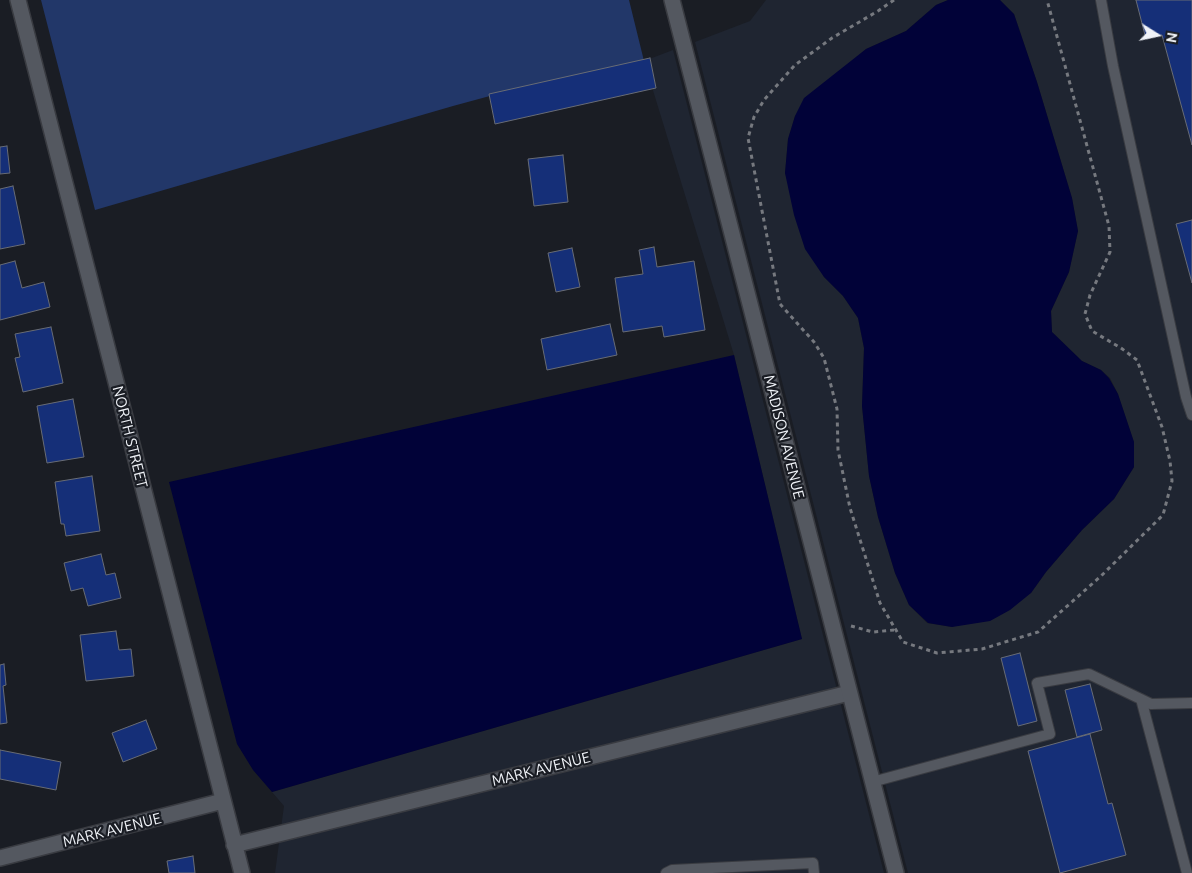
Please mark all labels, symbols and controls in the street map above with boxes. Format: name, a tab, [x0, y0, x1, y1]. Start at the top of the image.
north arrow	[1132, 10, 1182, 60]
text: N	[1163, 31, 1181, 44]
street label: MADISON AVENUE	[760, 373, 808, 501]
street label: NORTH STREET	[109, 384, 151, 490]
street label: MARK AVENUE	[490, 748, 592, 790]
street label: MARK AVENUE	[61, 809, 163, 851]

